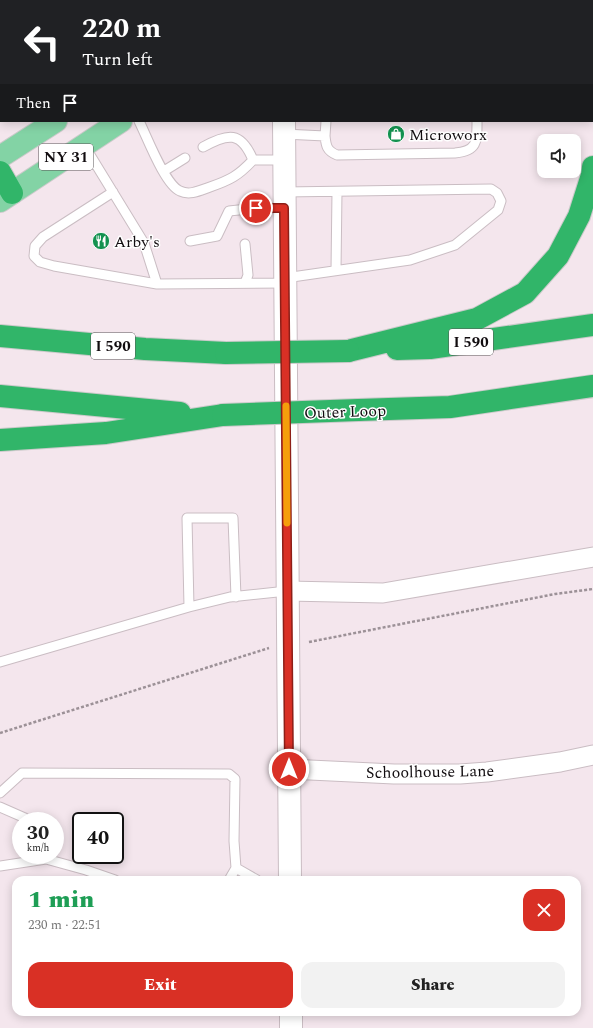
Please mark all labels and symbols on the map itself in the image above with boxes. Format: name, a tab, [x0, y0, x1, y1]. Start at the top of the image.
place label: Microworx	[409, 123, 487, 147]
shop icon: Microworx	[386, 124, 406, 144]
road number: NY 31	[39, 144, 93, 170]
pin	[239, 191, 273, 225]
place label: Arby's	[114, 230, 160, 254]
restaurant icon: Arby's	[91, 231, 111, 251]
road number: I 590	[449, 329, 493, 355]
road number: I 590	[91, 333, 135, 359]
street label: Outer Loop	[304, 399, 387, 425]
position arrow	[268, 748, 310, 790]
street label: Schoolhouse Lane	[366, 759, 494, 785]
speed limit sign: 40	[72, 812, 124, 864]

